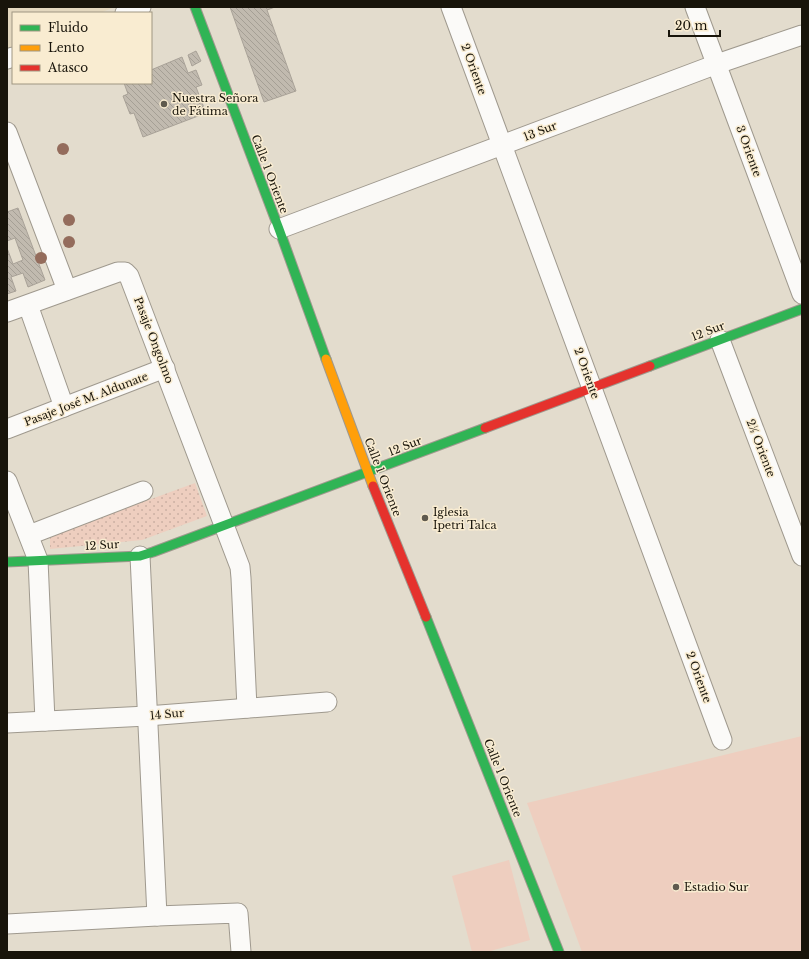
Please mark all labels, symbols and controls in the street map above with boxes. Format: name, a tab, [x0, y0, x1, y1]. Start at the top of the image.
legend	[12, 12, 152, 84]
scale bar	[669, 12, 720, 38]
text: 20 m	[675, 18, 707, 33]
text: Fluido	[48, 20, 88, 35]
text: Lento	[48, 40, 84, 55]
street label: 2 Oriente	[458, 41, 490, 97]
text: Atasco	[47, 60, 88, 75]
place label: Nuestra Señora de Fátima	[172, 91, 259, 118]
marker: Nuestra Señora de Fátima	[159, 99, 169, 109]
street label: 13 Sur	[521, 118, 559, 144]
street label: 3 Oriente	[733, 123, 765, 179]
street label: Calle 1 Oriente	[249, 133, 291, 215]
street label: Pasaje Ongolmo	[131, 295, 177, 385]
street label: 12 Sur	[689, 318, 727, 344]
street label: 2 Oriente	[571, 345, 603, 401]
street label: Pasaje José M. Aldunate	[22, 369, 150, 429]
street label: 2½ Oriente	[744, 417, 778, 479]
street label: 12 Sur	[386, 433, 424, 459]
street label: Calle 1 Oriente	[362, 436, 404, 518]
place label: Iglesia Ipetri Talca	[433, 505, 497, 532]
marker: Iglesia Ipetri Talca	[420, 513, 430, 523]
street label: 12 Sur	[84, 537, 120, 553]
street label: 2 Oriente	[683, 649, 715, 705]
street label: 14 Sur	[149, 705, 185, 722]
street label: Calle 1 Oriente	[481, 737, 525, 819]
place label: Estadio Sur	[684, 880, 749, 894]
marker: Estadio Sur	[671, 882, 681, 892]

